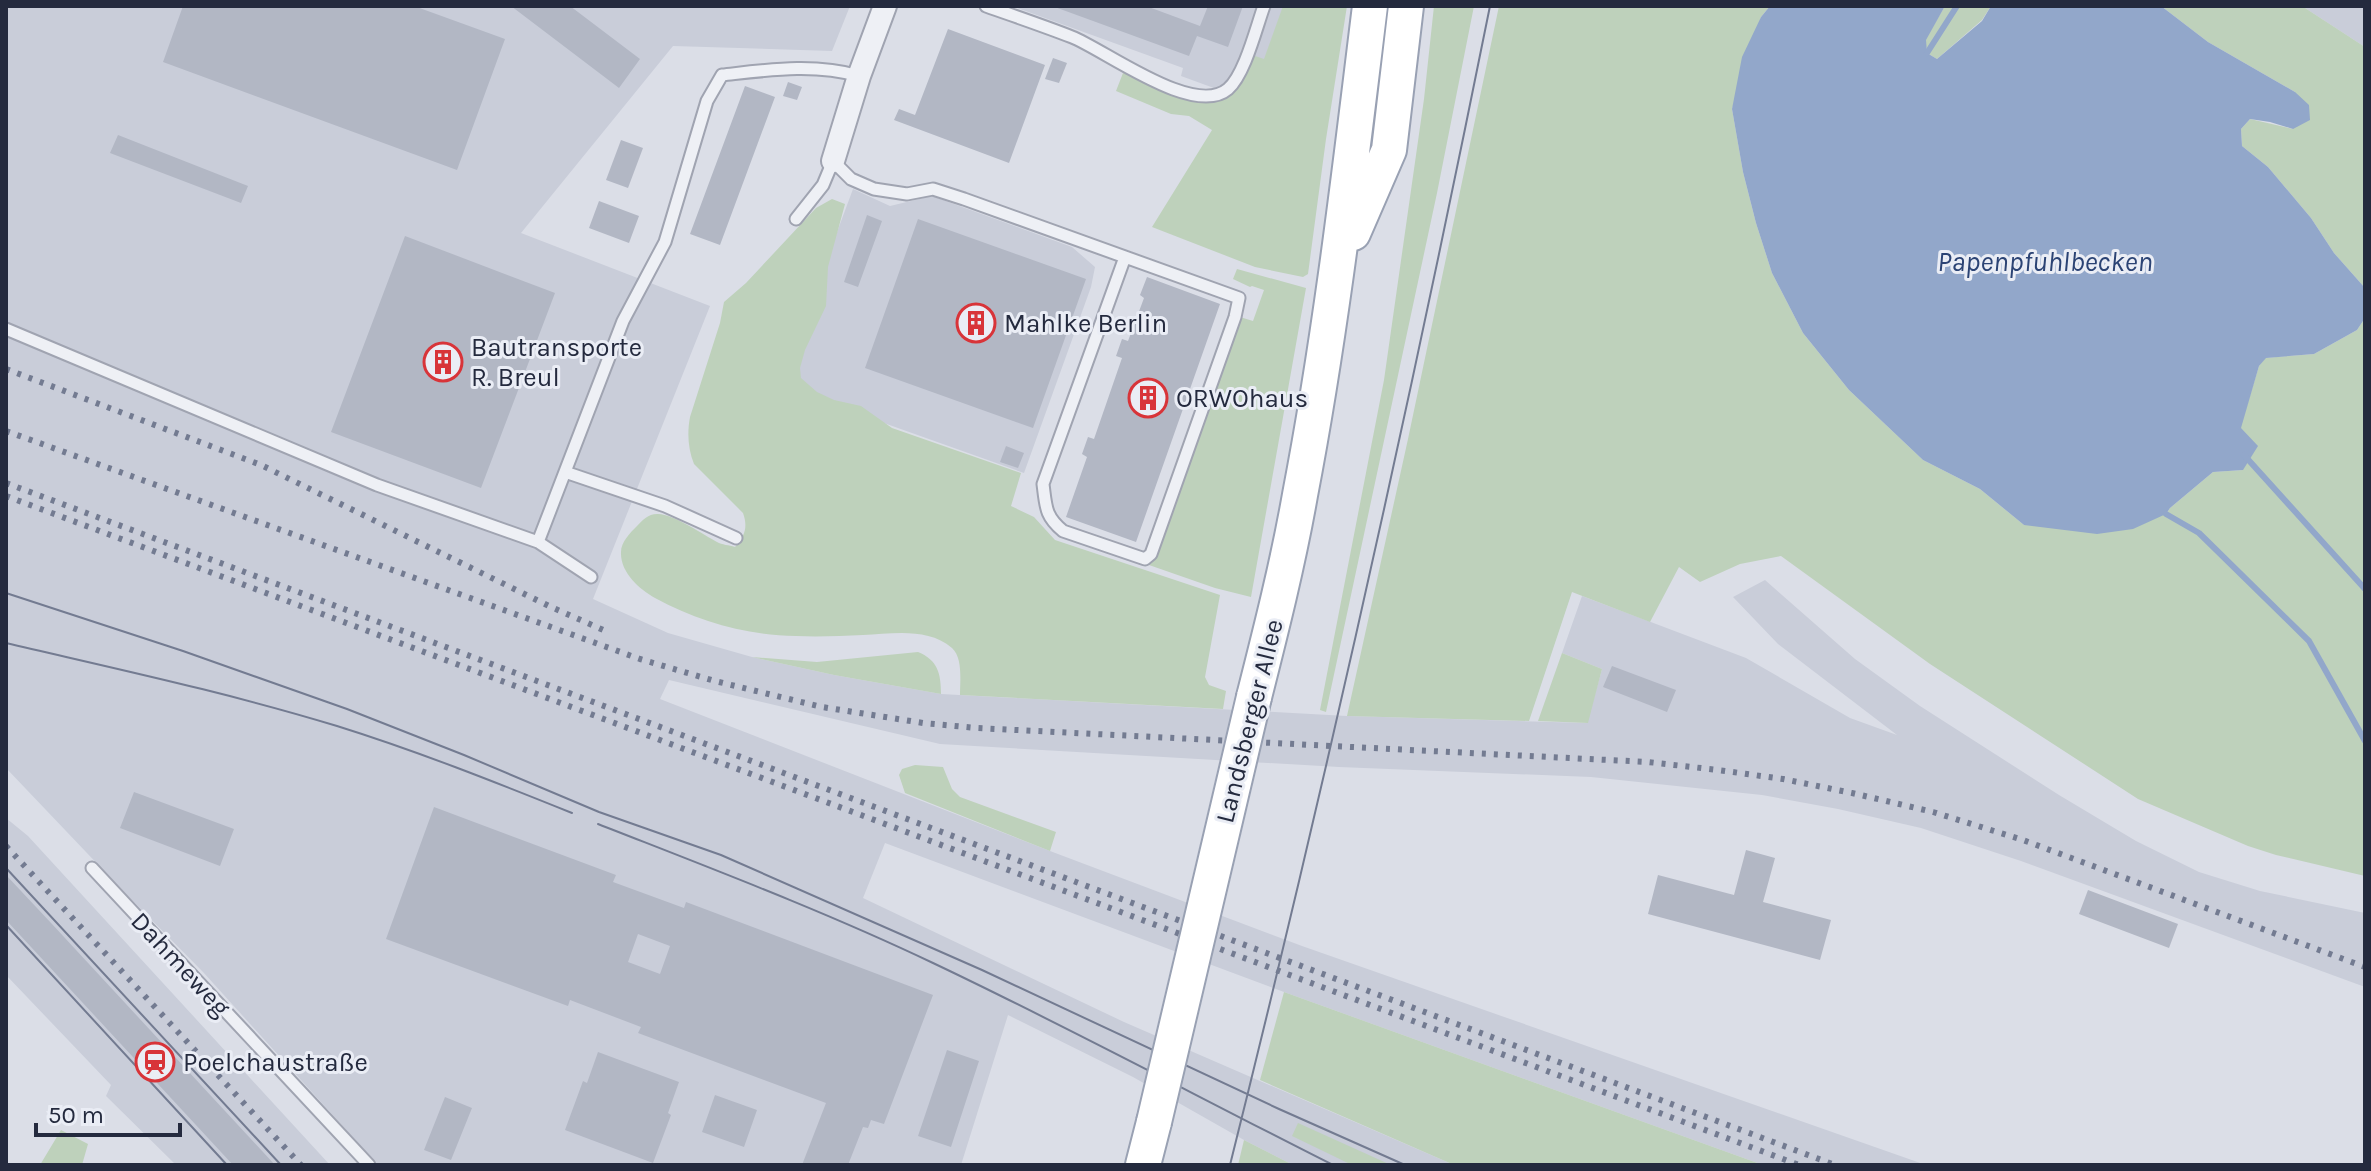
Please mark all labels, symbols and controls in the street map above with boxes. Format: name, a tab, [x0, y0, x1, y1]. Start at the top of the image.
water label: Papenpfuhlbecken	[1937, 245, 2153, 278]
building icon: Mahlke Berlin	[955, 302, 997, 344]
place label: Mahlke Berlin	[1004, 308, 1167, 339]
place label: Bautransporte R. Breul	[471, 332, 642, 393]
building icon: Bautransporte R. Breul	[422, 341, 464, 383]
building icon: ORWOhaus	[1127, 377, 1169, 419]
place label: ORWOhaus	[1176, 383, 1308, 414]
street label: Landsberger Allee	[1209, 616, 1290, 826]
street label: Dahmeweg	[124, 906, 237, 1023]
station icon: Poelchaustraße	[134, 1041, 176, 1083]
place label: Poelchaustraße	[183, 1047, 368, 1078]
scale bar	[36, 1087, 180, 1137]
text: 50 m	[48, 1101, 104, 1129]

